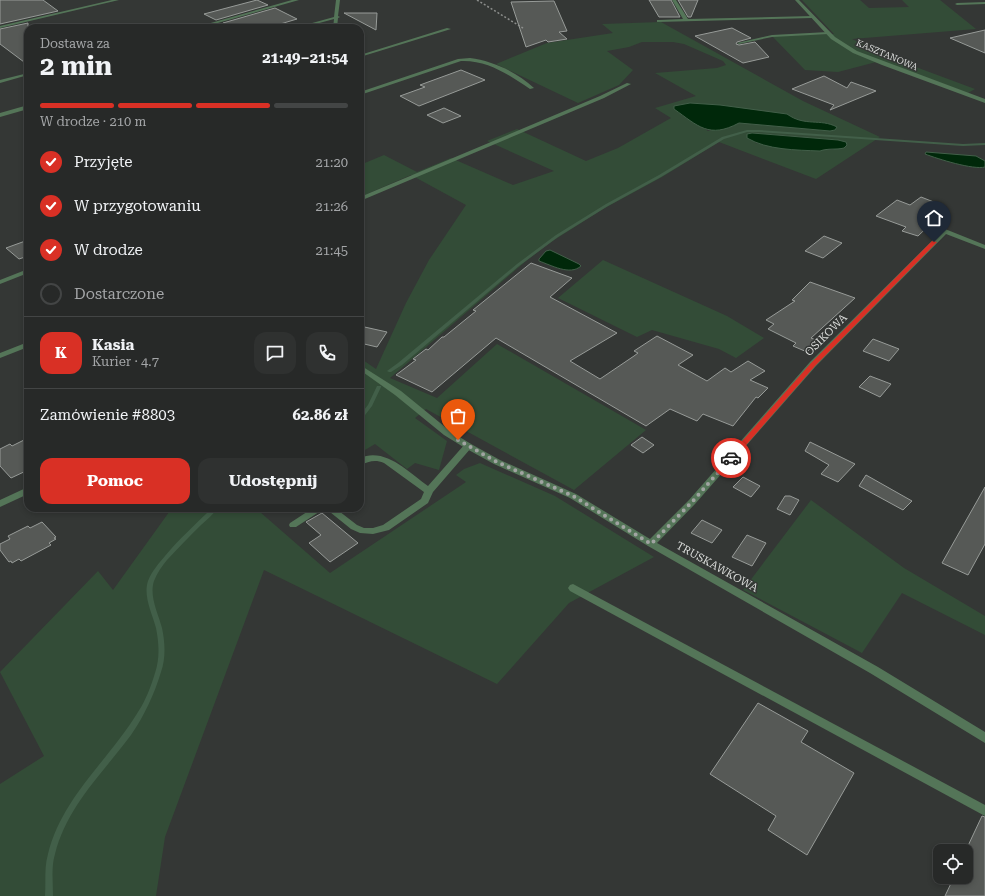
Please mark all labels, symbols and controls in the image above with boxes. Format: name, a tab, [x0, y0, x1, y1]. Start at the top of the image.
text: Dostawa za	[40, 36, 110, 51]
street label: KASZTANOWA	[855, 38, 920, 73]
text: 21:49–21:54	[262, 49, 348, 67]
text: 2 min	[40, 51, 112, 81]
text: W drodze · 210 m	[40, 114, 146, 129]
icon: check	[40, 151, 62, 173]
text: Przyjęte	[74, 153, 133, 171]
text: 21:20	[316, 155, 348, 170]
icon: check	[40, 195, 62, 217]
text: W przygotowaniu	[74, 197, 201, 215]
text: 21:26	[316, 199, 348, 214]
pin	[917, 201, 951, 242]
icon: home	[923, 207, 945, 229]
icon: check	[40, 239, 62, 261]
text: W drodze	[74, 241, 143, 259]
text: 21:45	[316, 243, 348, 258]
text: Dostarczone	[74, 285, 164, 303]
street label: OSIKOWA	[802, 311, 850, 359]
button: chat	[254, 332, 296, 374]
button: phone	[306, 332, 348, 374]
text: Kasia	[92, 336, 134, 354]
text: K	[55, 344, 67, 362]
text: Kurier · 4.7	[92, 354, 159, 369]
pin	[441, 399, 475, 440]
icon: bag	[447, 405, 469, 427]
text: Zamówienie #8803	[40, 406, 175, 424]
text: 62.86 zł	[293, 406, 348, 424]
courier	[711, 438, 751, 478]
icon: car	[720, 447, 742, 469]
button: Pomoc	[40, 458, 190, 504]
button: Udostępnij	[198, 458, 348, 504]
street label: TRUSKAWKOWA	[674, 539, 760, 595]
map controls	[933, 844, 973, 884]
button: locate	[933, 844, 973, 884]

